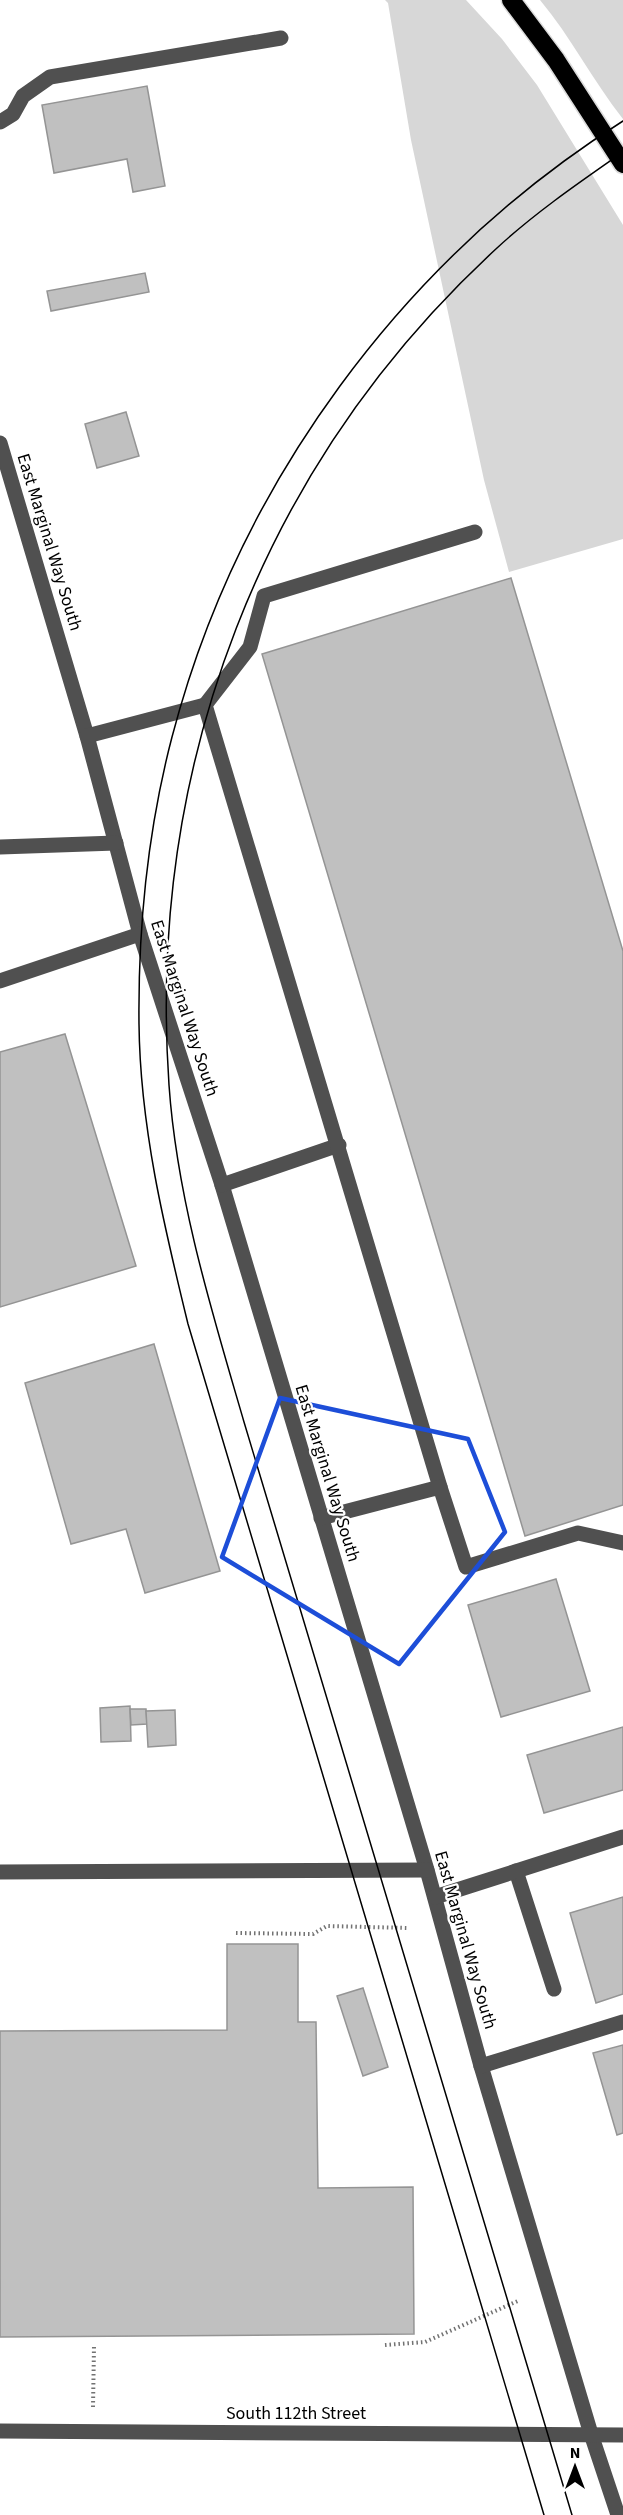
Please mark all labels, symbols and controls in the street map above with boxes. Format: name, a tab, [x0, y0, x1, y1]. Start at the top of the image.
street label: East Marginal Way South	[11, 450, 88, 634]
street label: East Marginal Way South	[144, 917, 225, 1100]
street label: East Marginal Way South	[289, 1381, 366, 1565]
street label: East Marginal Way South	[428, 1848, 503, 2032]
street label: South 112th Street	[226, 2401, 366, 2426]
north arrow	[545, 2437, 605, 2497]
text: N	[570, 2442, 580, 2464]

